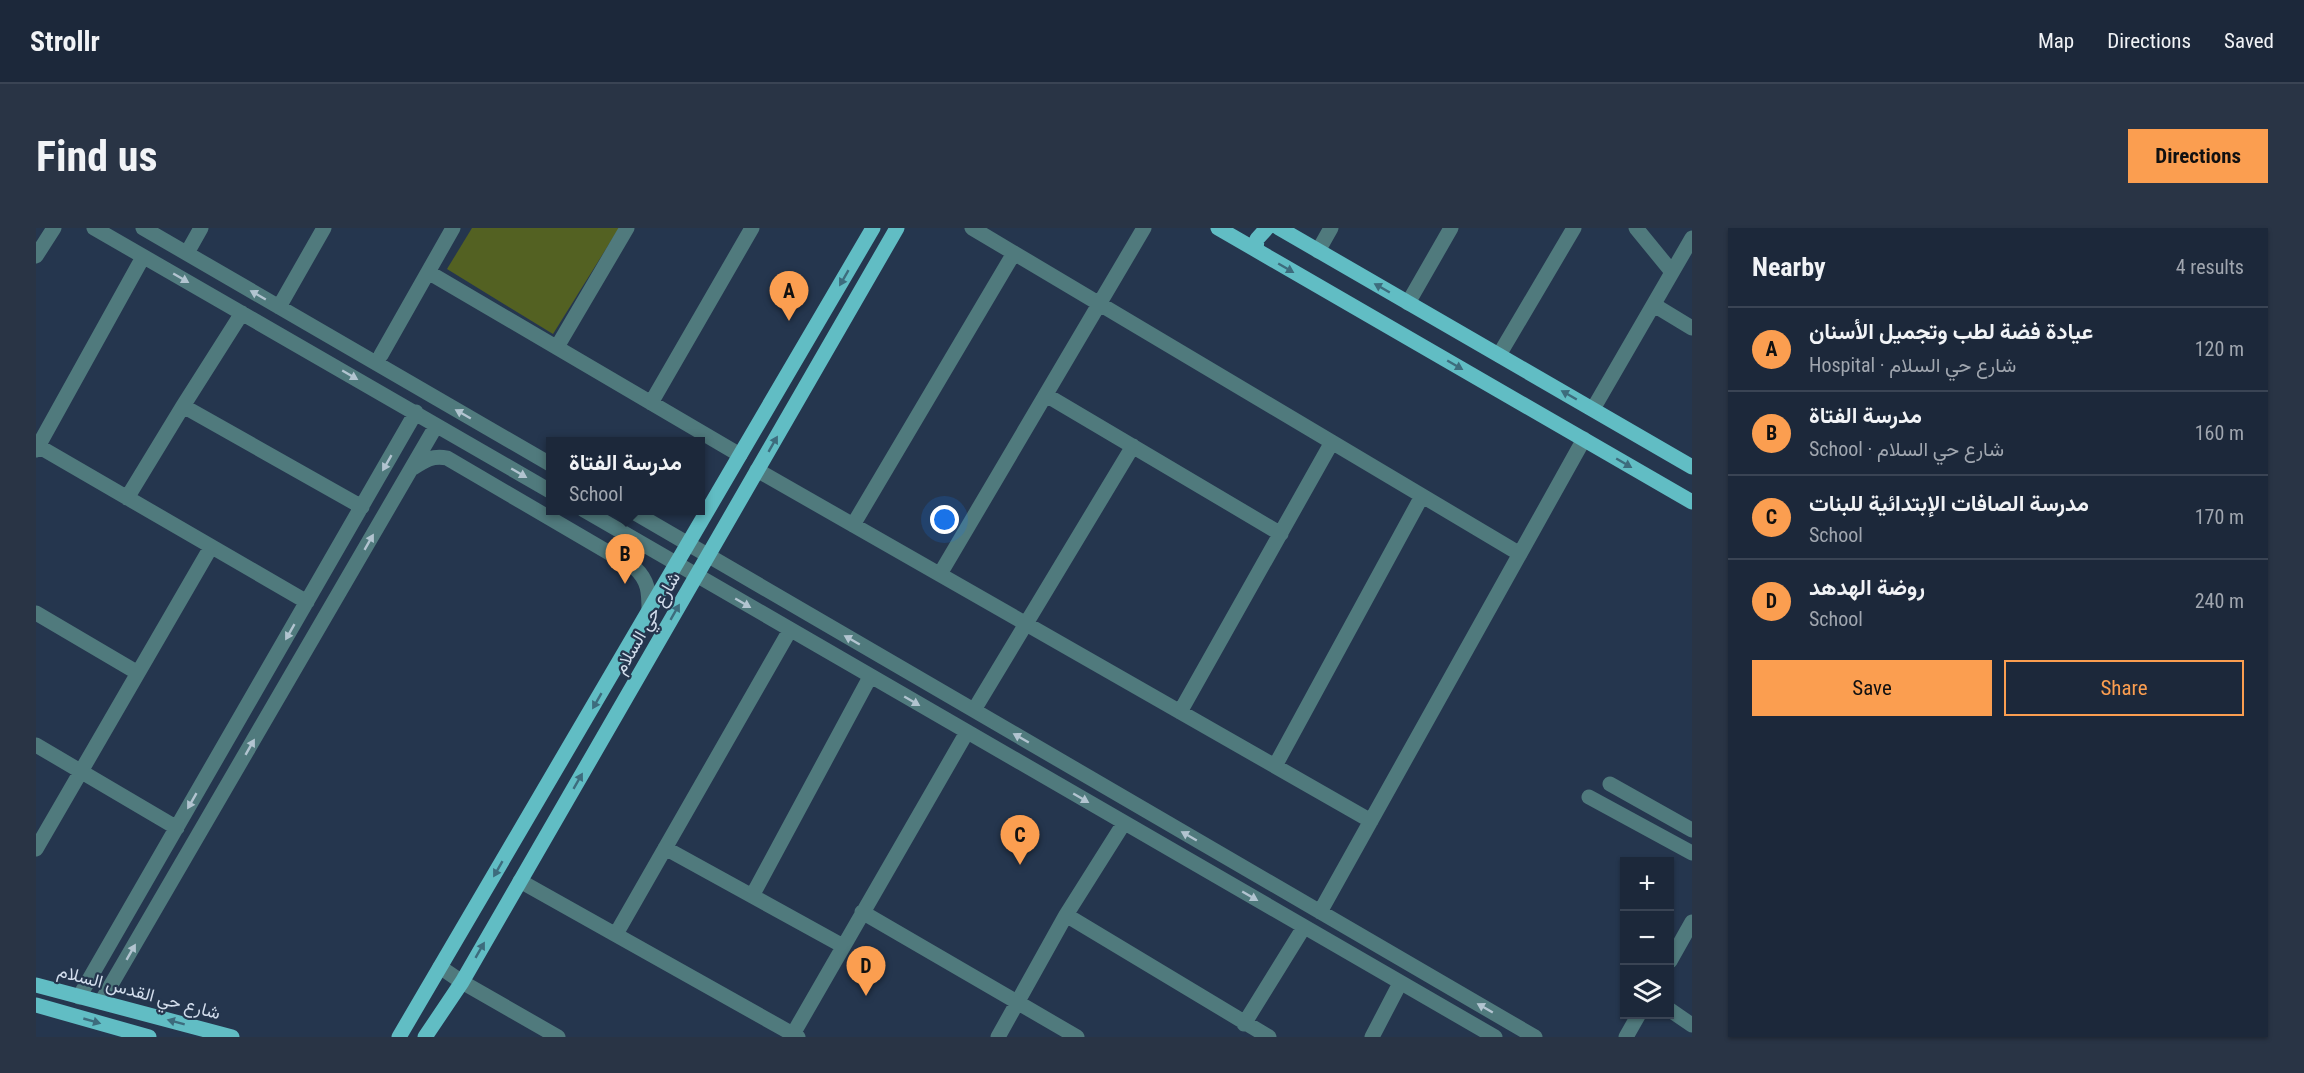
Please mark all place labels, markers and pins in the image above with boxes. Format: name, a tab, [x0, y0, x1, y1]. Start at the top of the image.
pin: A	[770, 272, 808, 321]
pin: B	[606, 534, 644, 584]
pin: C	[1000, 816, 1040, 865]
pin: D	[846, 946, 886, 996]

